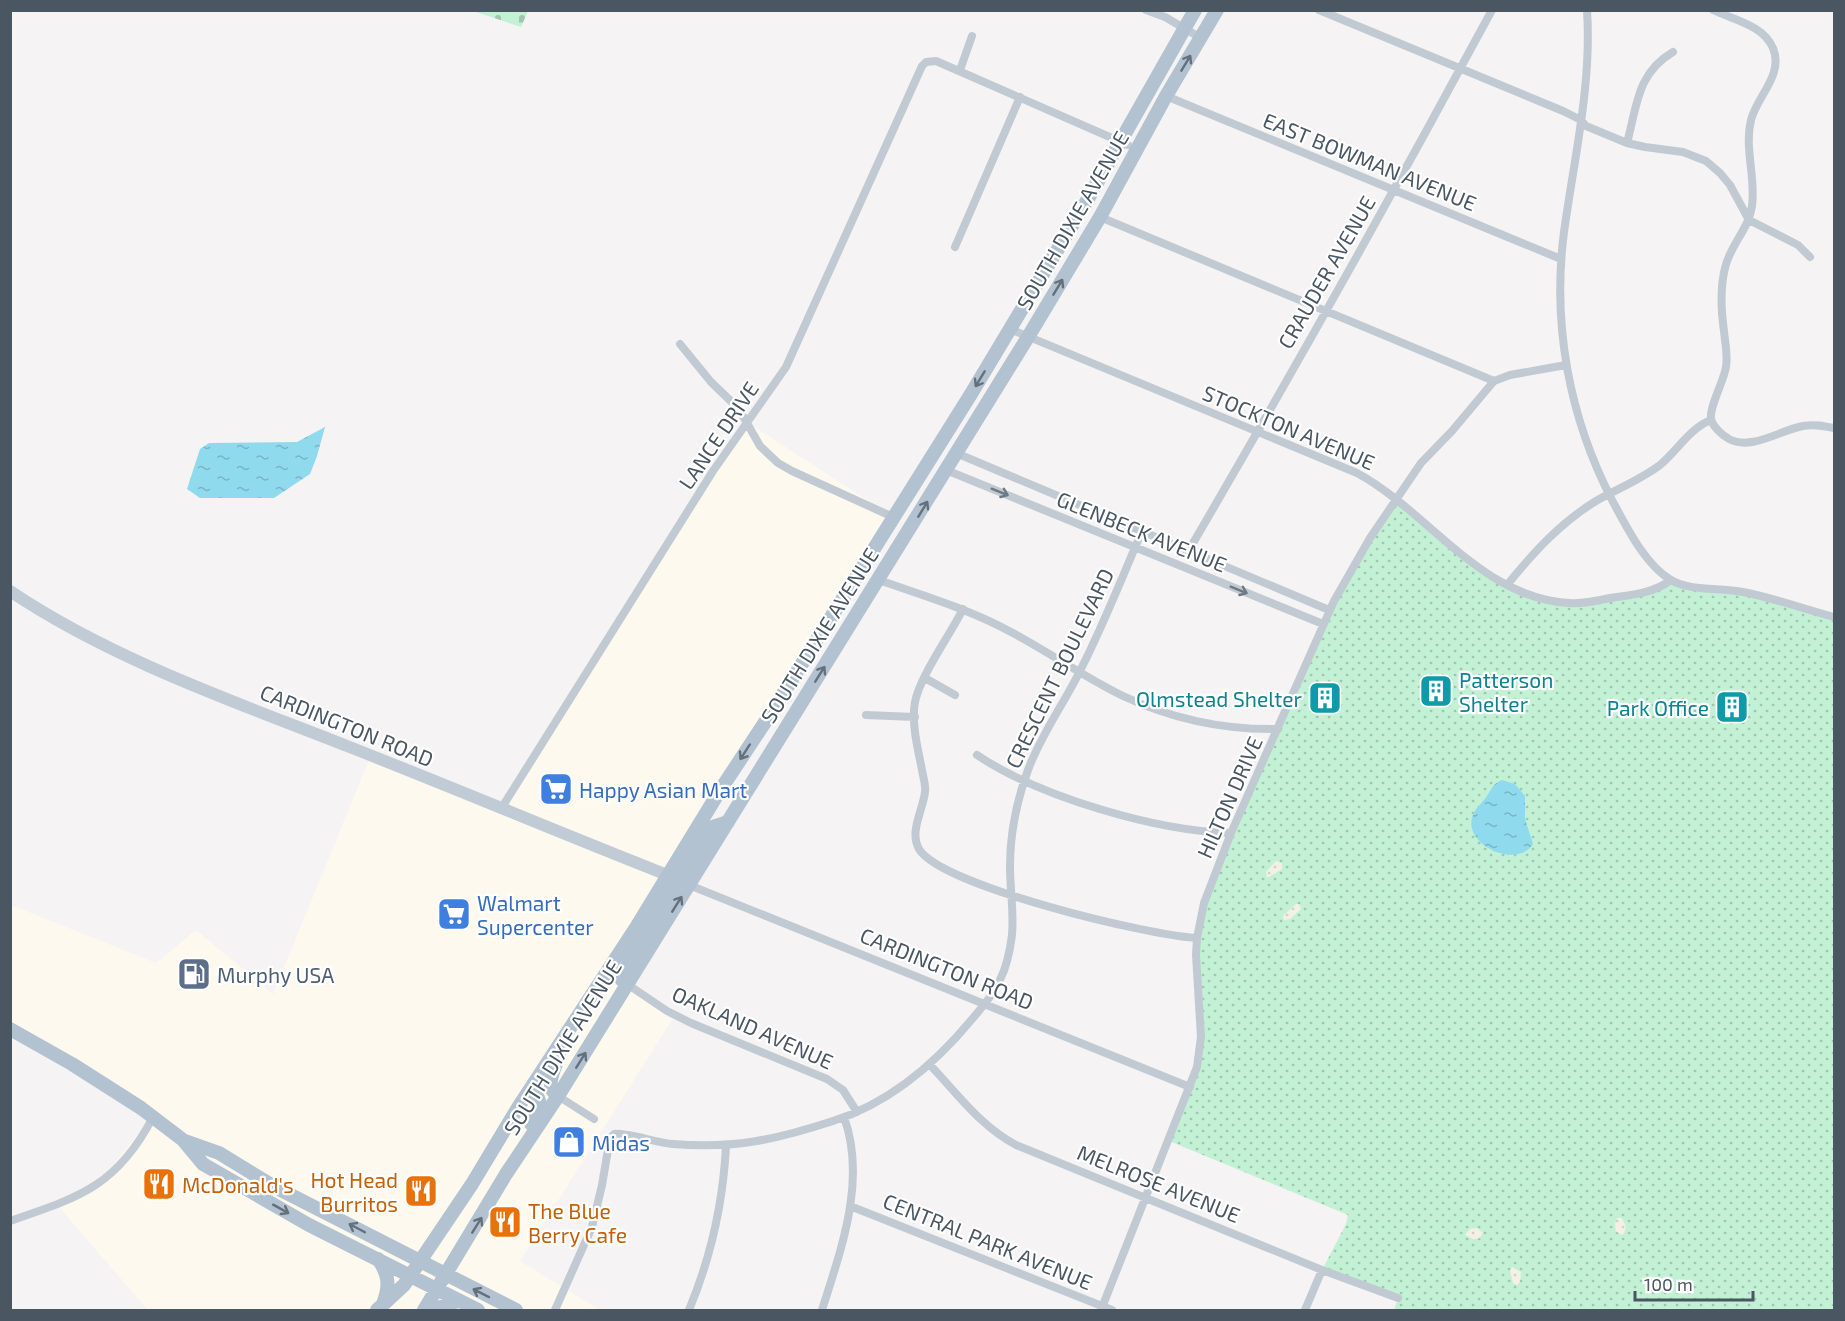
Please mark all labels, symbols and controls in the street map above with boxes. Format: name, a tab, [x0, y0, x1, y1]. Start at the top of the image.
one-way arrow	[1181, 54, 1192, 72]
street label: EAST BOWMAN AVENUE	[1260, 107, 1480, 215]
street label: SOUTH DIXIE AVENUE	[1011, 126, 1133, 314]
street label: CRAUDER AVENUE	[1272, 191, 1380, 353]
one-way arrow	[1053, 279, 1065, 296]
one-way arrow	[974, 370, 986, 387]
street label: LANCE DRIVE	[673, 377, 763, 493]
street label: STOCKTON AVENUE	[1199, 379, 1379, 475]
street label: GLENBECK AVENUE	[1053, 486, 1231, 576]
one-way arrow	[991, 487, 1009, 498]
one-way arrow	[918, 501, 930, 518]
street label: SOUTH DIXIE AVENUE	[755, 543, 883, 727]
street label: CRESCENT BOULEVARD	[1000, 564, 1118, 772]
one-way arrow	[1229, 585, 1248, 596]
one-way arrow	[814, 666, 826, 683]
place label: Patterson Shelter	[1459, 667, 1553, 716]
building icon: Patterson Shelter	[1418, 673, 1454, 709]
street label: CARDINGTON ROAD	[257, 679, 437, 771]
building icon: Olmstead Shelter	[1307, 680, 1343, 716]
place label: Olmstead Shelter	[1136, 686, 1303, 711]
building icon: Park Office	[1714, 689, 1750, 725]
place label: Park Office	[1607, 695, 1709, 720]
street label: HILTON DRIVE	[1191, 732, 1267, 862]
one-way arrow	[739, 743, 751, 760]
supermarket icon: Happy Asian Mart	[538, 771, 574, 807]
place label: Happy Asian Mart	[579, 777, 747, 802]
place label: Walmart Supercenter	[477, 890, 594, 939]
supermarket icon: Walmart Supercenter	[436, 896, 472, 932]
one-way arrow	[671, 896, 683, 913]
street label: CARDINGTON ROAD	[857, 922, 1037, 1014]
street label: SOUTH DIXIE AVENUE	[498, 955, 626, 1139]
fuel station icon: Murphy USA	[176, 956, 212, 992]
place label: Murphy USA	[217, 962, 334, 987]
street label: OAKLAND AVENUE	[669, 980, 837, 1074]
one-way arrow	[575, 1052, 587, 1069]
shop icon: Midas	[551, 1124, 587, 1160]
place label: Midas	[592, 1130, 650, 1155]
street label: MELROSE AVENUE	[1074, 1139, 1244, 1227]
restaurant icon: McDonald's	[141, 1166, 177, 1202]
place label: Hot Head Burritos	[311, 1167, 398, 1216]
place label: McDonald's	[182, 1172, 294, 1197]
restaurant icon: Hot Head Burritos	[403, 1173, 439, 1209]
street label: CENTRAL PARK AVENUE	[880, 1188, 1096, 1294]
place label: The Blue Berry Cafe	[528, 1198, 627, 1247]
one-way arrow	[272, 1203, 289, 1215]
restaurant icon: The Blue Berry Cafe	[487, 1204, 523, 1240]
one-way arrow	[471, 1217, 483, 1234]
one-way arrow	[348, 1222, 366, 1233]
scale bar	[1635, 1264, 1754, 1302]
text: 100 m	[1644, 1273, 1693, 1295]
one-way arrow	[472, 1287, 490, 1298]

